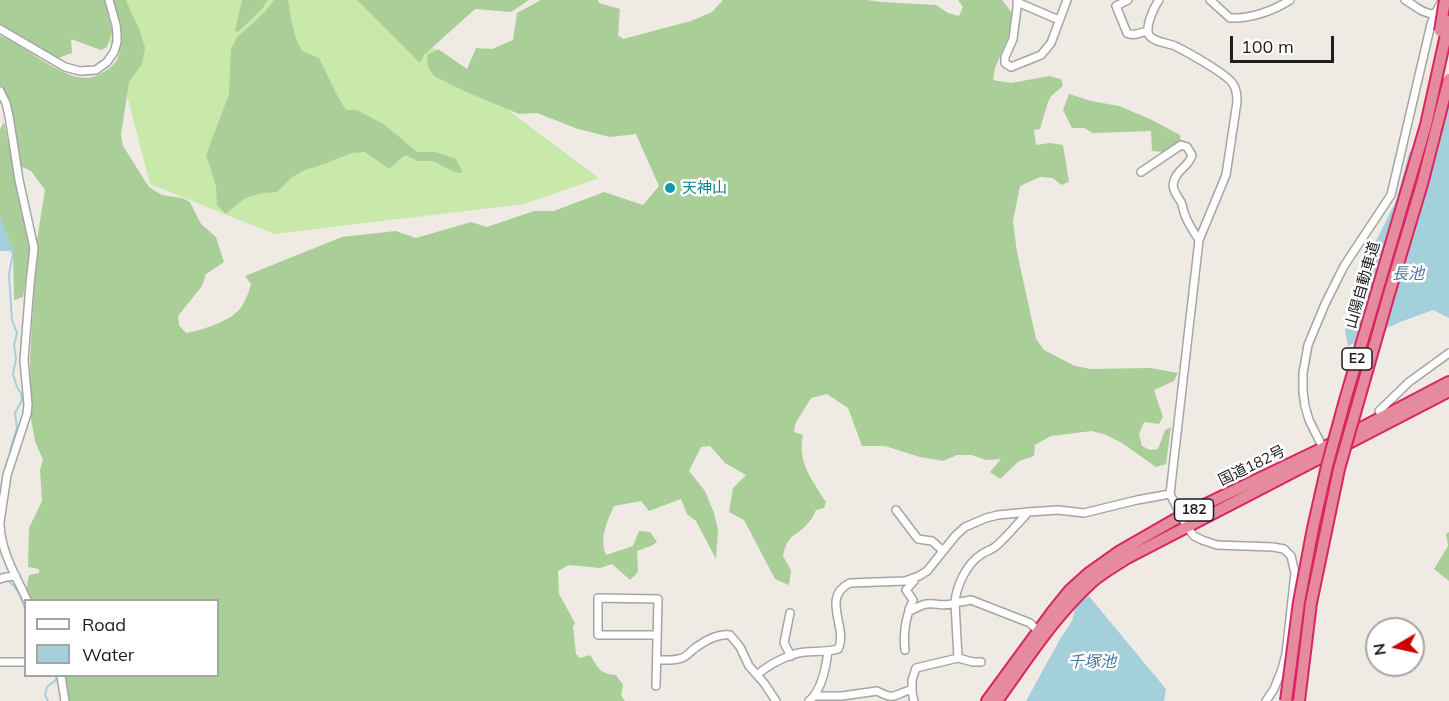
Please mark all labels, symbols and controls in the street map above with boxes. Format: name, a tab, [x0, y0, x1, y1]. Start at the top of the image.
scale bar	[1233, 24, 1336, 62]
text: 100 m	[1241, 35, 1294, 58]
place label: 天神山	[682, 179, 727, 197]
marker: 天神山	[663, 181, 677, 195]
street label: 山陽自動車道	[1342, 239, 1384, 331]
water label: 長池	[1392, 264, 1424, 284]
road number: E2	[1342, 348, 1372, 370]
street label: 国道182号	[1216, 442, 1288, 490]
road number: 182	[1174, 499, 1214, 521]
legend	[24, 599, 219, 677]
text: Road	[82, 613, 126, 636]
north arrow	[1365, 617, 1425, 677]
text: N	[1368, 642, 1390, 657]
text: Water	[82, 643, 134, 666]
water label: 千塚池	[1068, 652, 1116, 672]

